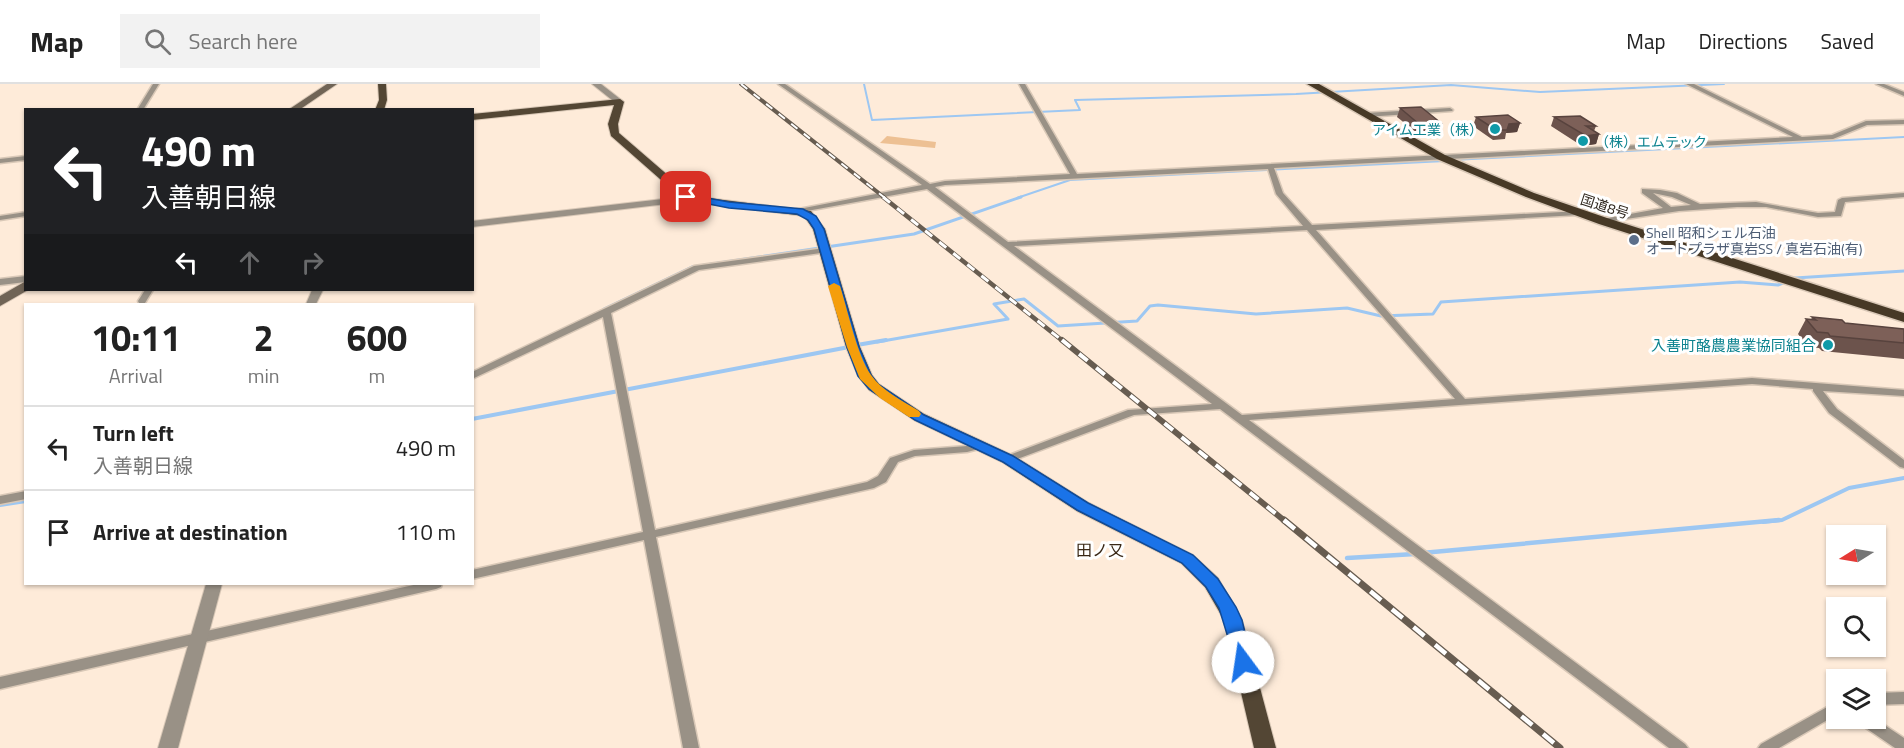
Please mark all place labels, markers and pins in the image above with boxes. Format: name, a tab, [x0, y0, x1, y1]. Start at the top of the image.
place label: アイム工業（株）	[1372, 119, 1483, 140]
marker: アイム工業（株）	[1488, 122, 1502, 136]
place label: （株）エムテック	[1595, 131, 1707, 152]
marker: （株）エムテック	[1576, 134, 1590, 148]
pin	[660, 171, 711, 222]
place label: Shell 昭和シェル石油 オートプラザ真岩SS / 真岩石油(有)	[1646, 222, 1863, 259]
marker: Shell 昭和シェル石油 オートプラザ真岩SS / 真岩石油(有)	[1627, 233, 1641, 247]
place label: 入善町酪農農業協同組合	[1651, 334, 1816, 357]
marker: 入善町酪農農業協同組合	[1821, 338, 1835, 352]

